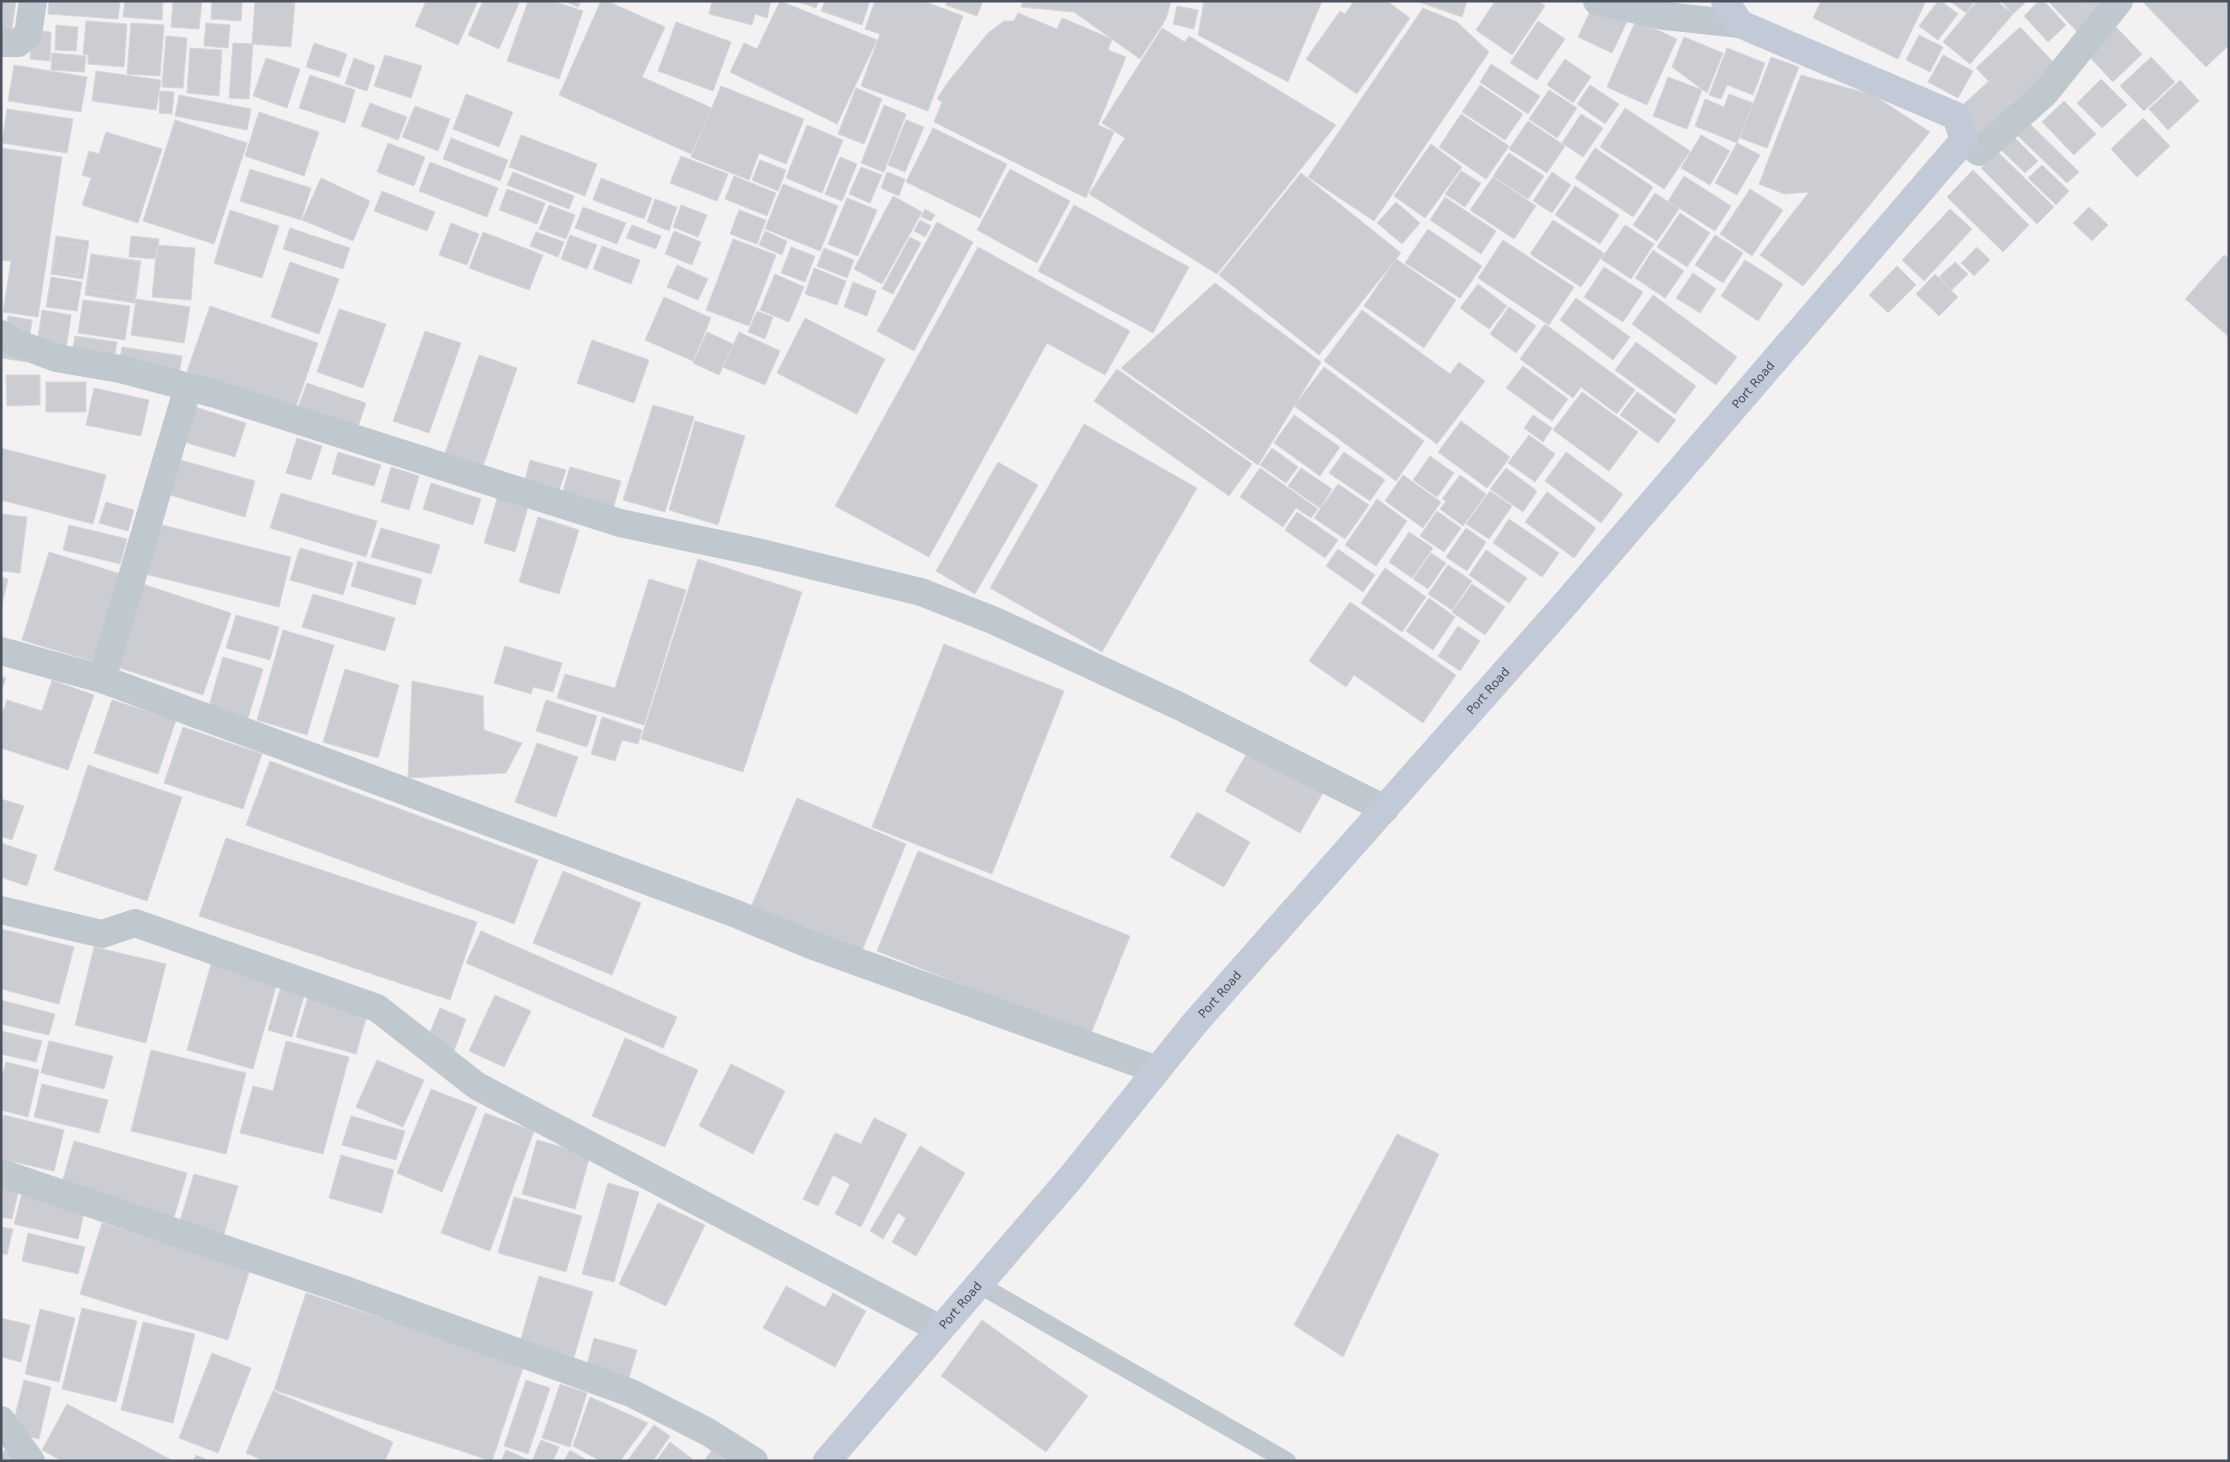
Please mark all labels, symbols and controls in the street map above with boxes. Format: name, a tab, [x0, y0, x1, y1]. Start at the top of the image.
street label: Port Road	[1729, 359, 1778, 411]
street label: Port Road	[1464, 665, 1513, 717]
street label: Port Road	[1196, 968, 1244, 1021]
street label: Port Road	[936, 1279, 985, 1332]

